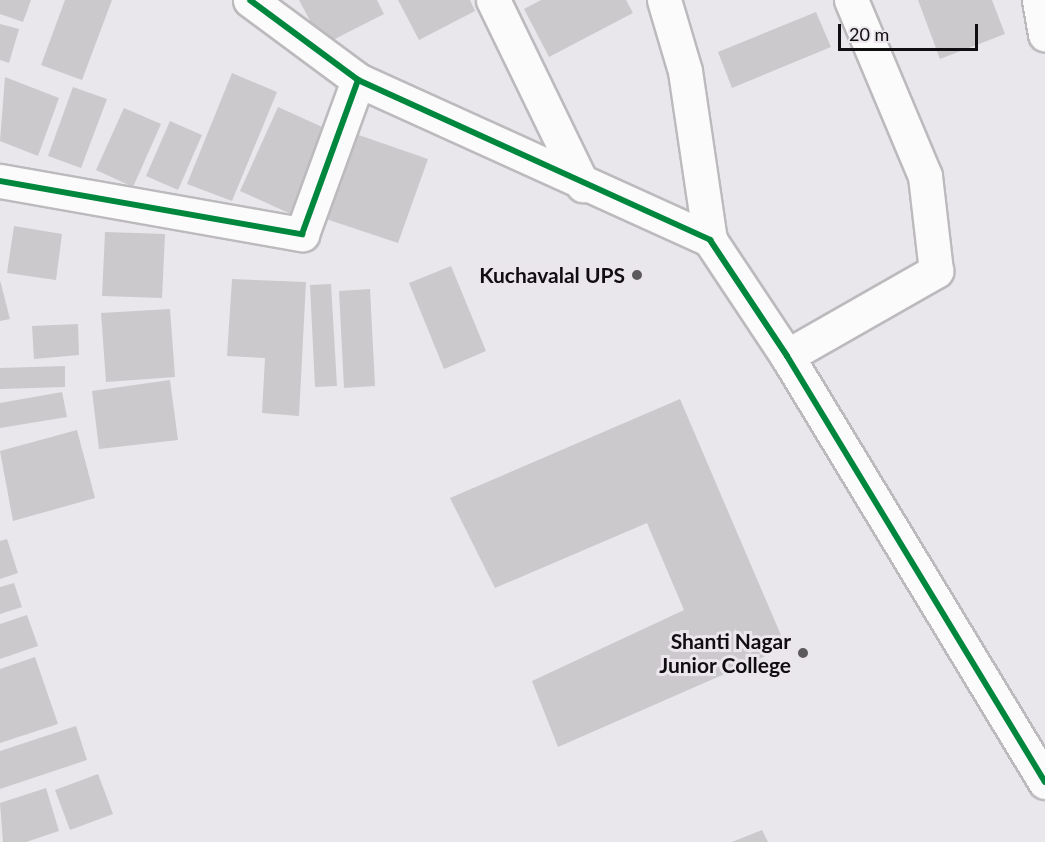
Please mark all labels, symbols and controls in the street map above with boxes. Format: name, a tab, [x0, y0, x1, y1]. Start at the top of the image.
scale bar	[841, 12, 980, 50]
text: 20 m	[849, 23, 889, 45]
place label: Kuchavalal UPS	[479, 262, 625, 288]
marker: Kuchavalal UPS	[630, 268, 644, 282]
place label: Shanti Nagar Junior College	[659, 628, 791, 678]
marker: Shanti Nagar Junior College	[796, 646, 810, 660]

